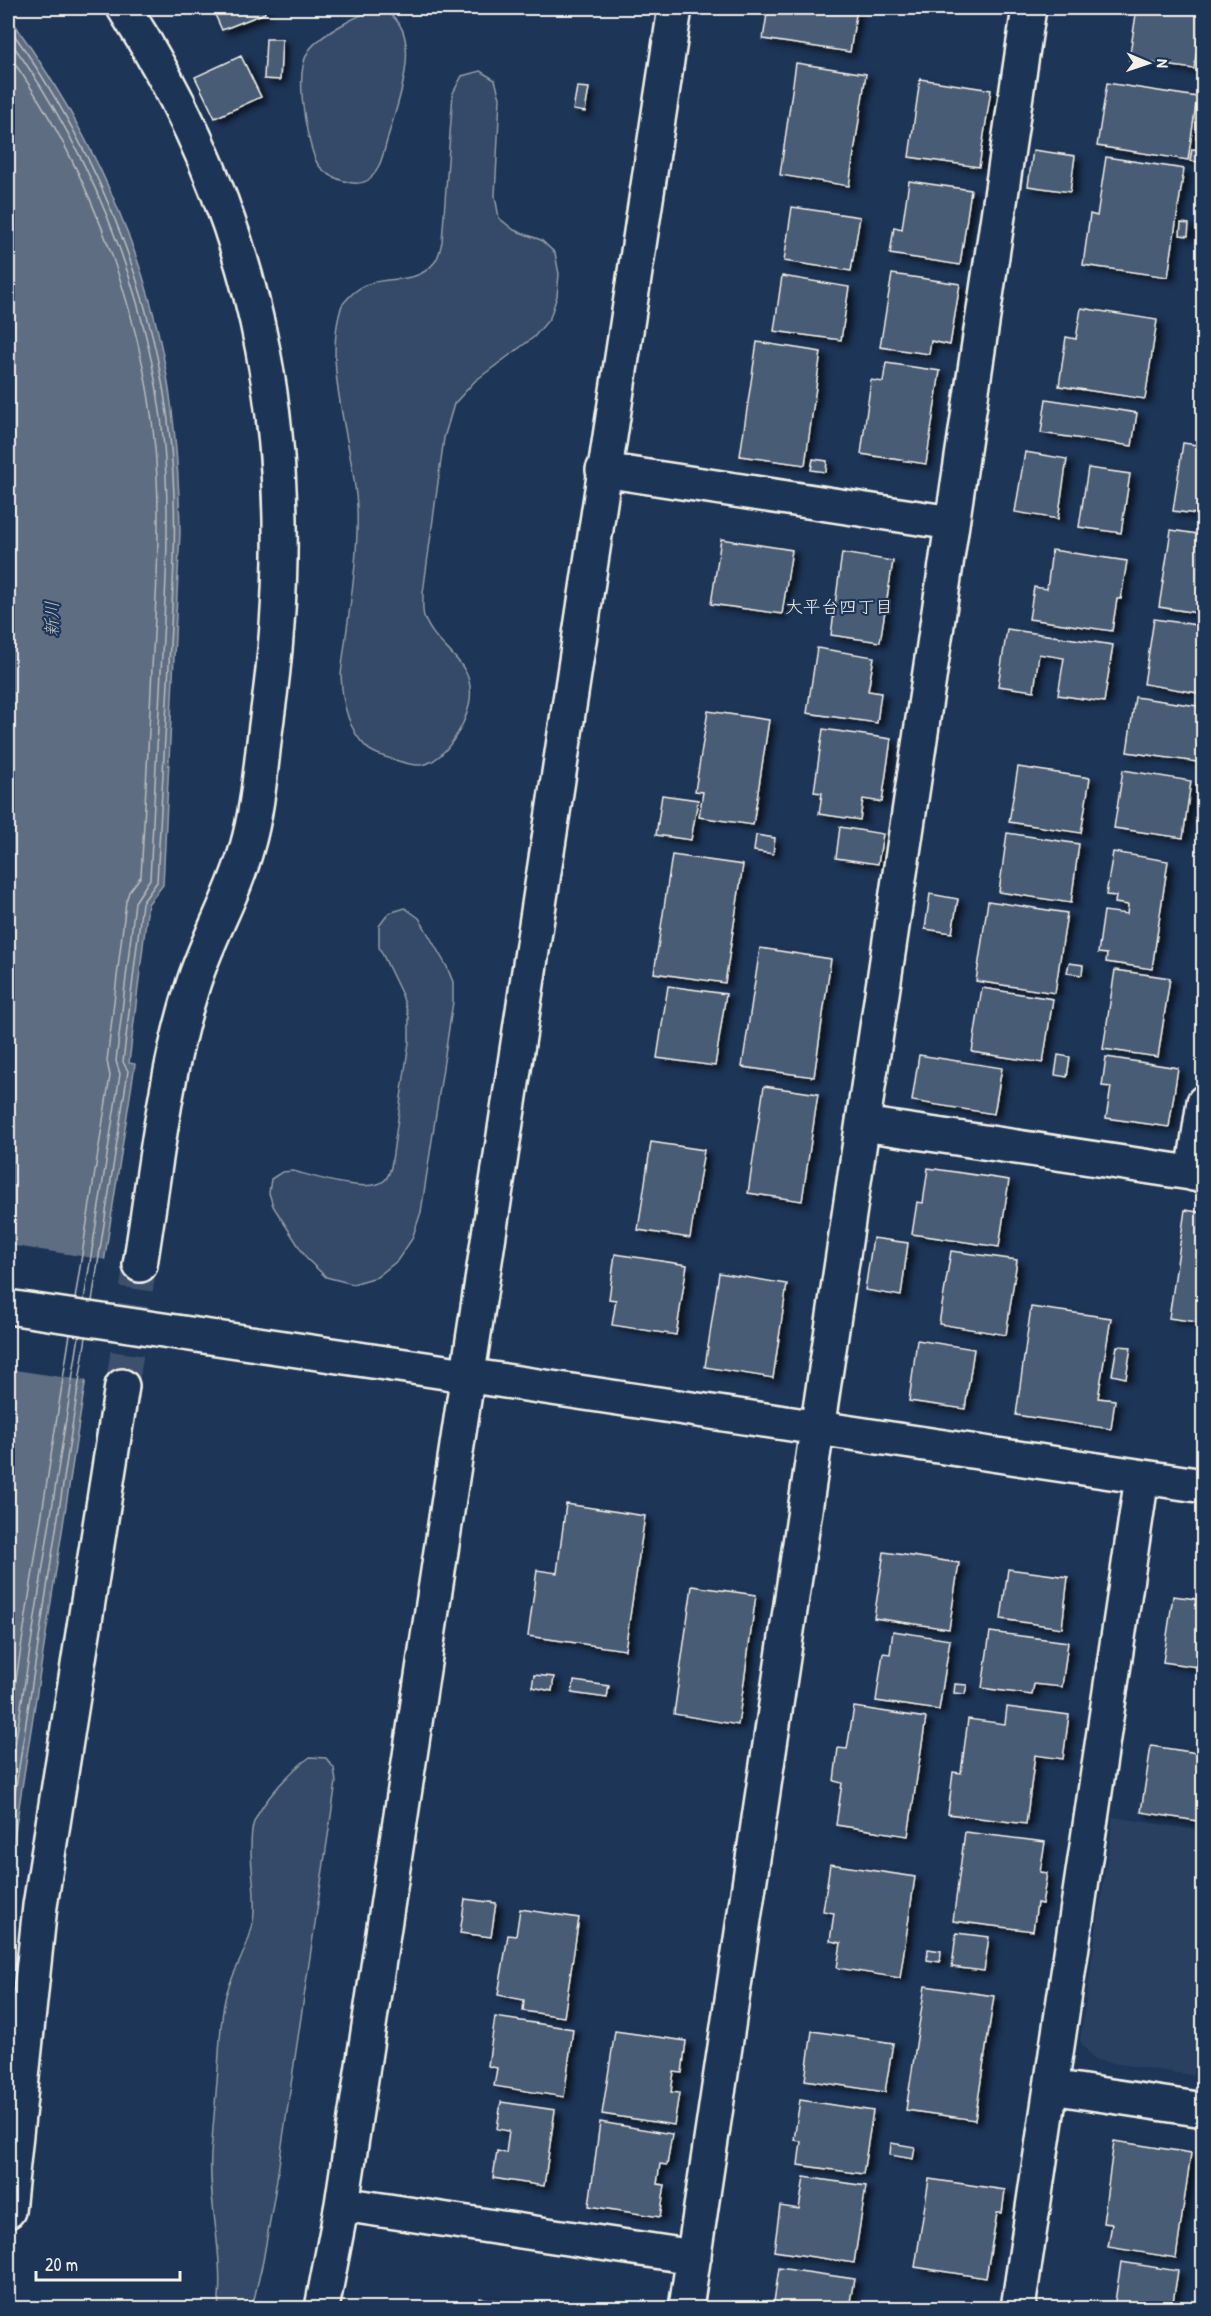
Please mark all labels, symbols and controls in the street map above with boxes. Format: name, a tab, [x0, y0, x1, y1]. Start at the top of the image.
north arrow	[1118, 33, 1178, 93]
text: N	[1152, 59, 1174, 69]
district label: 大平台四丁目	[785, 594, 893, 619]
water label: 新川	[39, 601, 64, 637]
scale bar	[36, 2244, 180, 2282]
text: 20 m	[45, 2252, 78, 2277]

